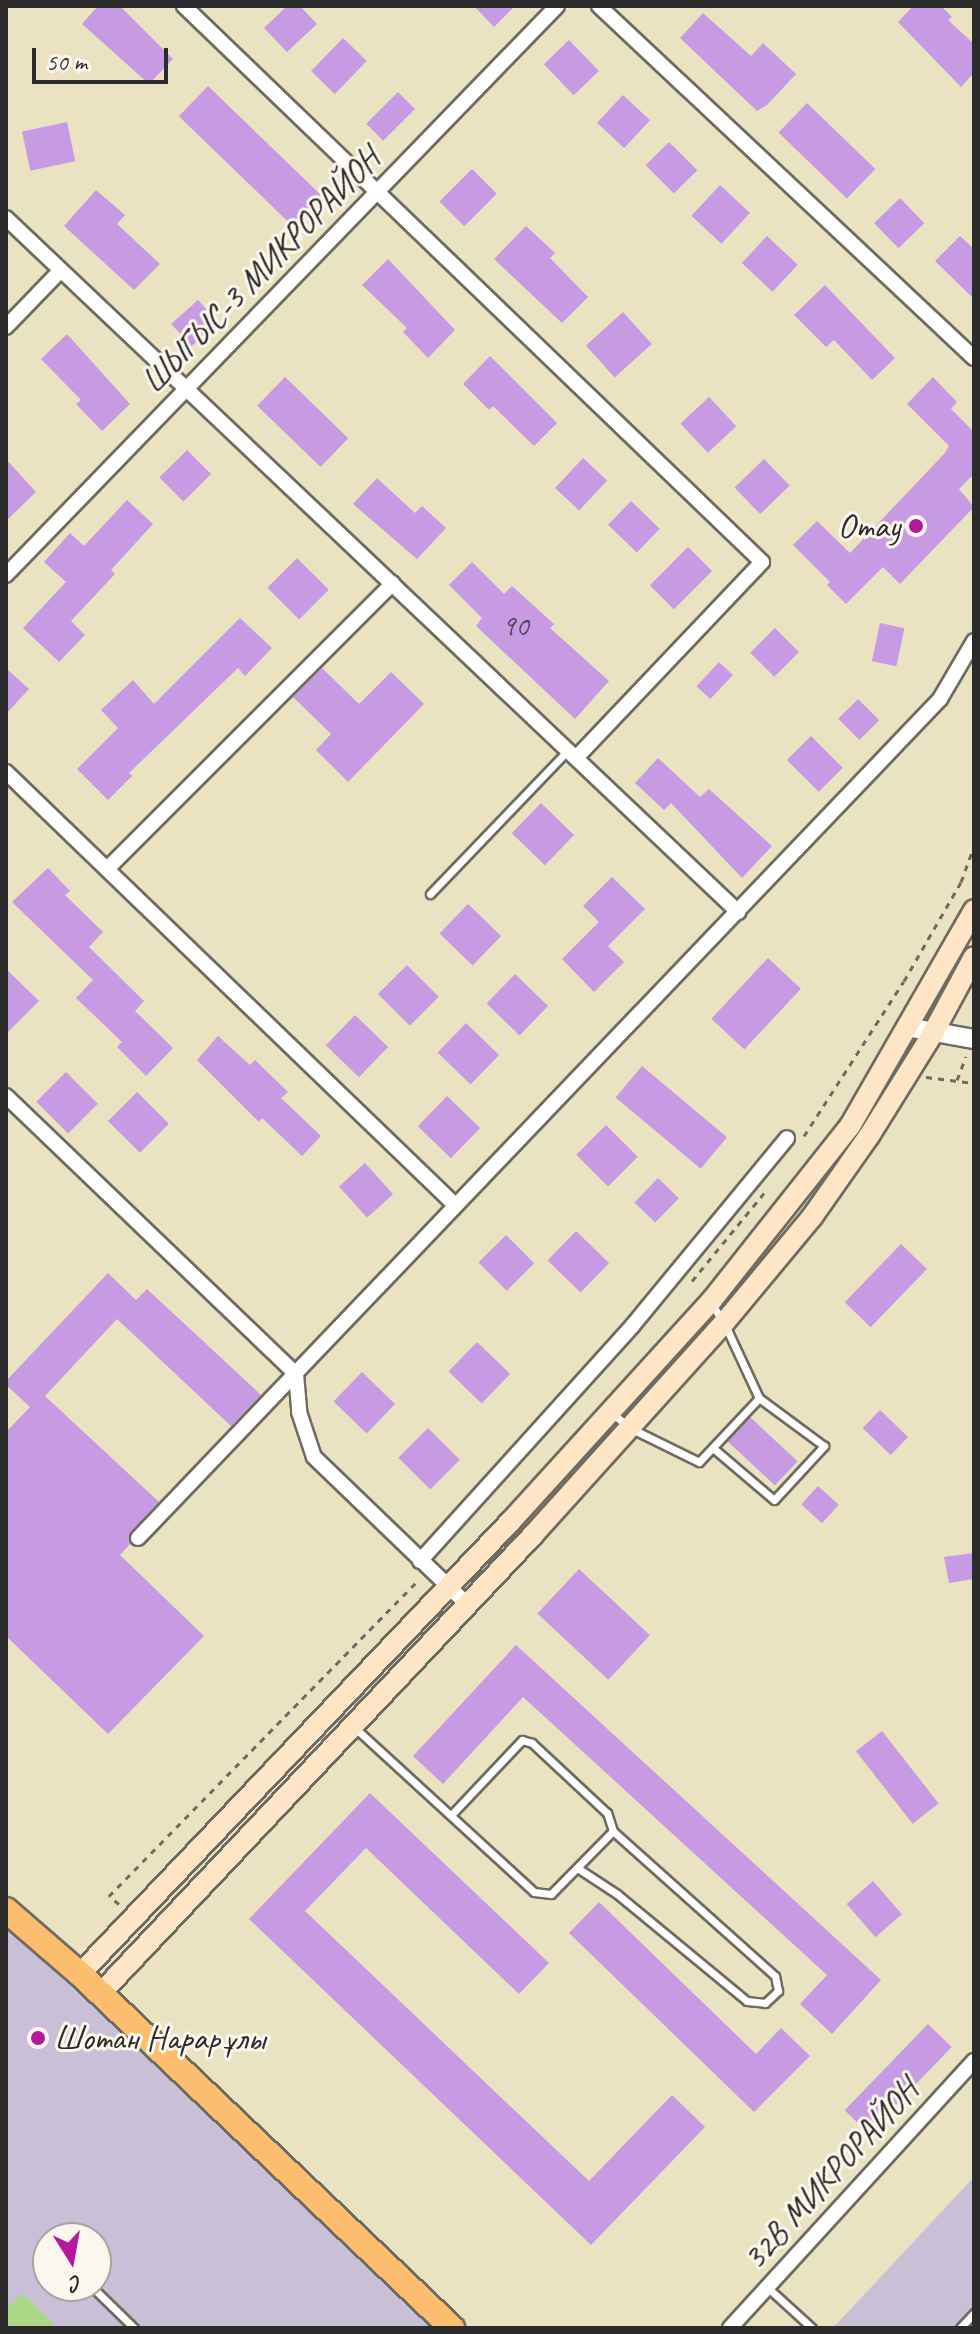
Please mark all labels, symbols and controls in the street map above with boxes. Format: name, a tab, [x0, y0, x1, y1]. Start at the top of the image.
scale bar	[36, 32, 172, 82]
text: 50 m	[46, 47, 87, 77]
street label: ШЫГЫС-3 МИКРОРАЙОН	[132, 139, 388, 401]
place label: Отау	[838, 506, 900, 546]
marker: Отау	[907, 517, 925, 535]
house number: 90	[502, 607, 528, 643]
place label: Шотан Нарарұлы	[54, 2018, 265, 2058]
marker: Шотан Нарарұлы	[29, 2029, 47, 2047]
street label: 32В МИКРОРАЙОН	[734, 2070, 926, 2278]
north arrow	[32, 2222, 112, 2302]
text: С	[68, 2269, 84, 2298]

